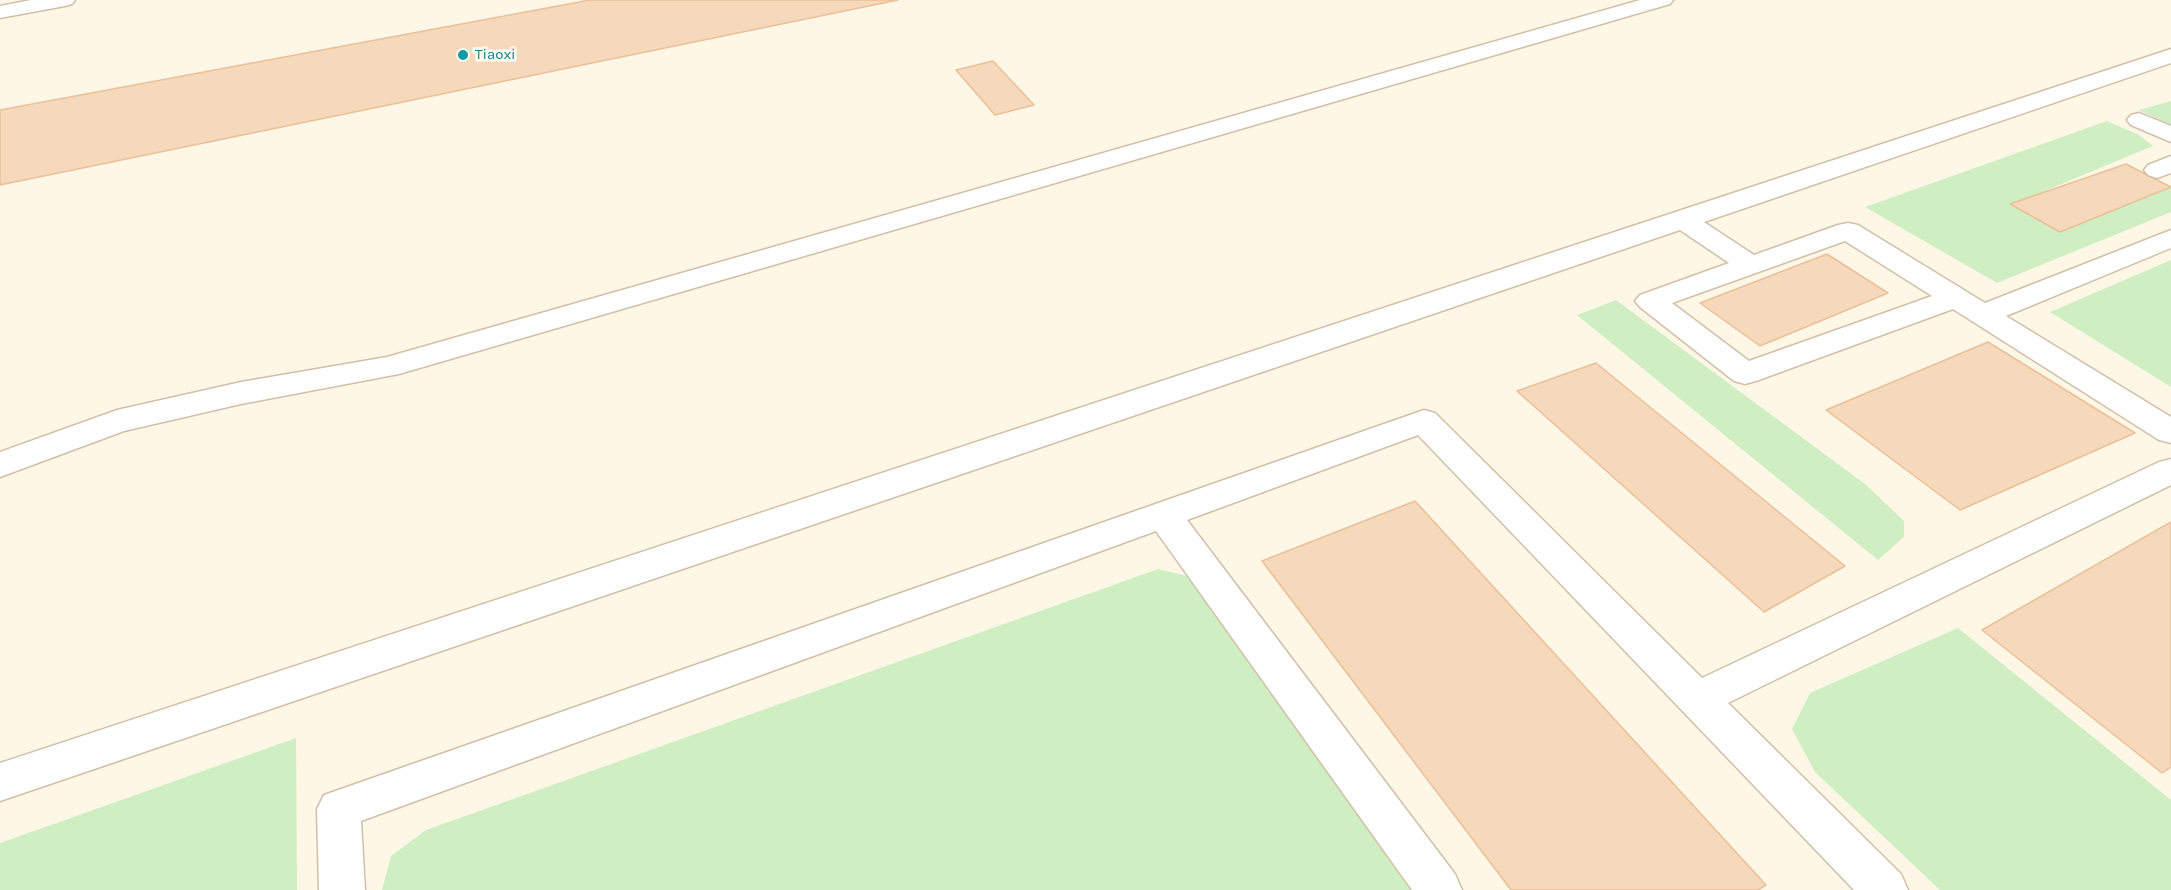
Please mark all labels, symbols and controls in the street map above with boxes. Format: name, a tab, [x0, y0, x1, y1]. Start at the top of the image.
place label: Tiaoxi	[475, 46, 516, 64]
marker: Tiaoxi	[456, 48, 470, 62]

